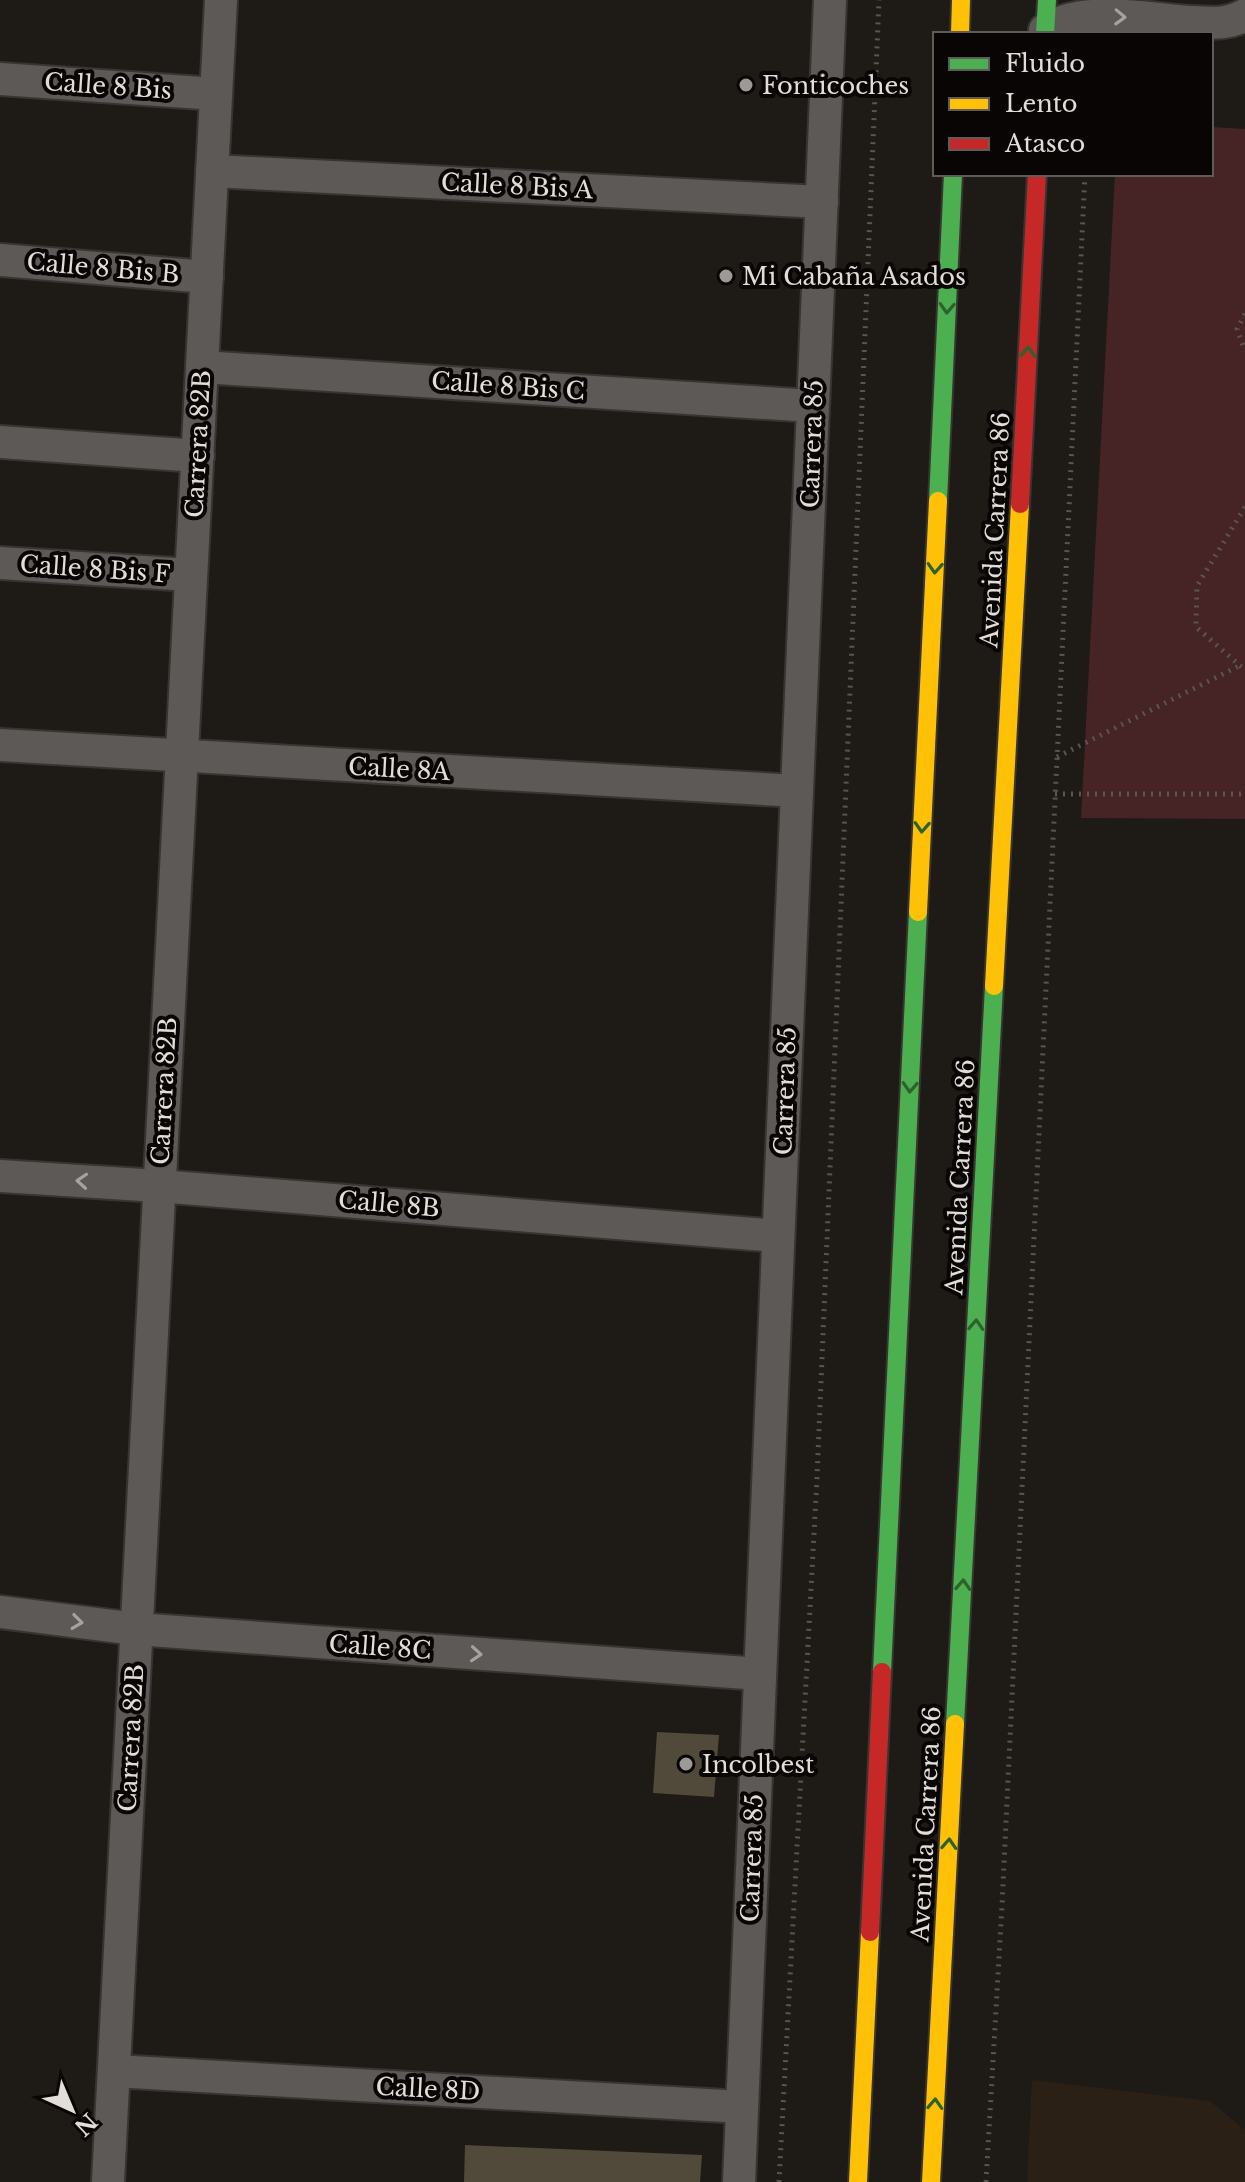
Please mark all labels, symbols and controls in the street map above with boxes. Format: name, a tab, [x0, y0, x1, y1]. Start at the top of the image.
one-way arrow	[1114, 9, 1127, 26]
legend	[933, 32, 1213, 176]
text: Fluido	[1005, 49, 1085, 78]
street label: Calle 8 Bis	[43, 67, 173, 105]
place label: Fonticoches	[762, 71, 909, 100]
marker: Fonticoches	[737, 76, 755, 94]
text: Lento	[1005, 89, 1078, 118]
text: Atasco	[1004, 129, 1085, 158]
street label: Calle 8 Bis A	[440, 168, 594, 204]
street label: Calle 8 Bis B	[26, 247, 180, 289]
place label: Mi Cabaña Asados	[742, 262, 966, 291]
marker: Mi Cabaña Asados	[717, 267, 735, 285]
one-way arrow	[938, 302, 955, 315]
one-way arrow	[1019, 345, 1036, 358]
street label: Calle 8 Bis C	[430, 366, 586, 406]
street label: Carrera 82B	[180, 369, 216, 519]
street label: Carrera 85	[795, 379, 829, 509]
street label: Avenida Carrera 86	[974, 411, 1016, 650]
street label: Calle 8 Bis F	[19, 549, 171, 589]
one-way arrow	[926, 562, 943, 575]
street label: Calle 8A	[347, 752, 451, 786]
one-way arrow	[914, 821, 931, 834]
street label: Carrera 82B	[146, 1016, 182, 1166]
street label: Carrera 85	[768, 1026, 802, 1156]
street label: Avenida Carrera 86	[939, 1058, 981, 1297]
one-way arrow	[902, 1081, 919, 1094]
one-way arrow	[75, 1173, 88, 1190]
street label: Calle 8B	[337, 1185, 441, 1223]
one-way arrow	[968, 1318, 985, 1331]
one-way arrow	[954, 1578, 971, 1591]
one-way arrow	[71, 1613, 84, 1630]
street label: Calle 8C	[328, 1629, 432, 1665]
one-way arrow	[470, 1645, 483, 1662]
street label: Carrera 82B	[113, 1663, 149, 1813]
street label: Avenida Carrera 86	[905, 1705, 947, 1944]
place label: Incolbest	[702, 1750, 814, 1779]
marker: Incolbest	[677, 1755, 695, 1773]
street label: Carrera 85	[735, 1793, 769, 1923]
one-way arrow	[940, 1837, 957, 1850]
north arrow	[32, 2070, 112, 2150]
street label: Calle 8D	[375, 2072, 481, 2106]
one-way arrow	[926, 2097, 943, 2110]
text: N	[69, 2107, 102, 2141]

